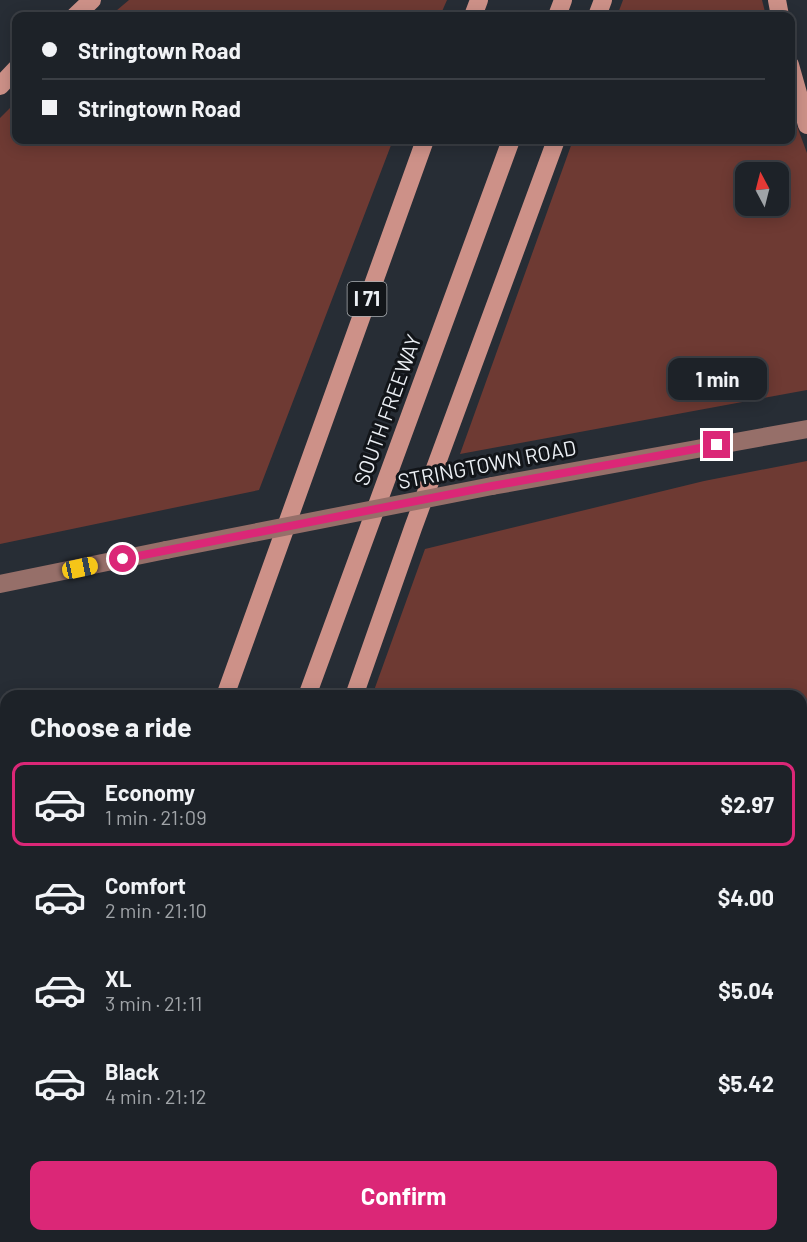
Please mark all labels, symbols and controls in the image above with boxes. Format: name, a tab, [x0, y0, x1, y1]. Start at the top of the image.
text: Stringtown Road	[78, 37, 241, 63]
text: Stringtown Road	[78, 95, 241, 121]
north arrow	[735, 162, 789, 216]
map controls	[735, 162, 789, 216]
road number: I 71	[348, 282, 386, 316]
street label: SOUTH FREEWAY	[348, 330, 426, 488]
callout: 1 min	[668, 358, 766, 400]
text: 1 min	[696, 367, 739, 391]
route end	[703, 431, 730, 458]
street label: STRINGTOWN ROAD	[396, 434, 578, 493]
route start	[109, 545, 136, 572]
car	[61, 555, 99, 581]
text: Choose a ride	[30, 710, 192, 742]
icon: car	[33, 777, 87, 831]
text: Economy	[105, 779, 195, 805]
text: $2.97	[721, 791, 774, 817]
text: 1 min · 21:09	[105, 805, 207, 829]
icon: car	[33, 870, 87, 924]
text: Comfort	[105, 872, 186, 898]
text: $4.00	[718, 884, 774, 910]
text: 2 min · 21:10	[105, 898, 207, 922]
icon: car	[33, 963, 87, 1017]
text: XL	[105, 965, 131, 991]
text: $5.04	[718, 977, 774, 1003]
text: 3 min · 21:11	[105, 991, 202, 1015]
icon: car	[33, 1056, 87, 1110]
text: Black	[105, 1058, 159, 1084]
text: $5.42	[718, 1070, 774, 1096]
text: 4 min · 21:12	[105, 1084, 207, 1108]
button: Confirm	[30, 1161, 777, 1230]

